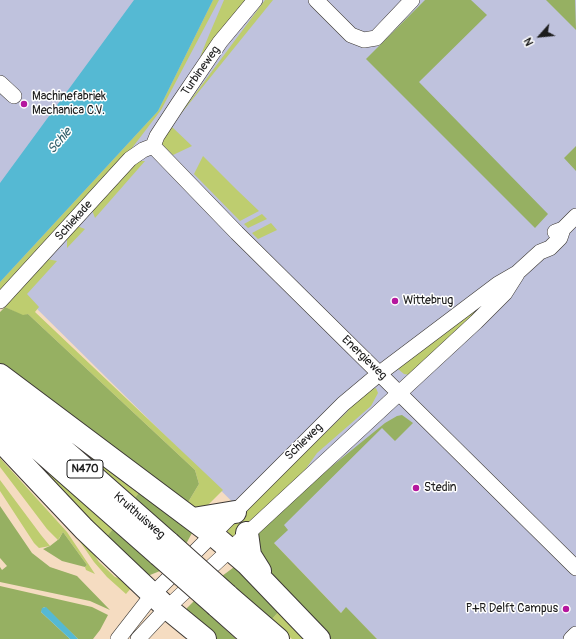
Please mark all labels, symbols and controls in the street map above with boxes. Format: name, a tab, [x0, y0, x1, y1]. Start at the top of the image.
north arrow	[520, 16, 560, 56]
text: N	[521, 35, 536, 48]
street label: Turbineweg	[179, 43, 223, 99]
place label: Machinefabriek Mechanica C.V.	[32, 90, 106, 118]
marker: Machinefabriek Mechanica C.V.	[19, 99, 29, 109]
water label: Schie	[45, 125, 75, 157]
street label: Schiekade	[52, 198, 96, 244]
place label: Wittebrug	[403, 294, 453, 308]
marker: Wittebrug	[390, 296, 400, 306]
street label: Energieweg	[338, 333, 390, 383]
street label: Schieweg	[282, 421, 326, 463]
road number: N470	[67, 460, 103, 478]
place label: Stedin	[424, 481, 456, 495]
marker: Stedin	[411, 483, 421, 493]
street label: Kruithuisweg	[110, 490, 168, 542]
place label: P+R Delft Campus	[466, 602, 558, 616]
marker: P+R Delft Campus	[561, 604, 571, 614]

